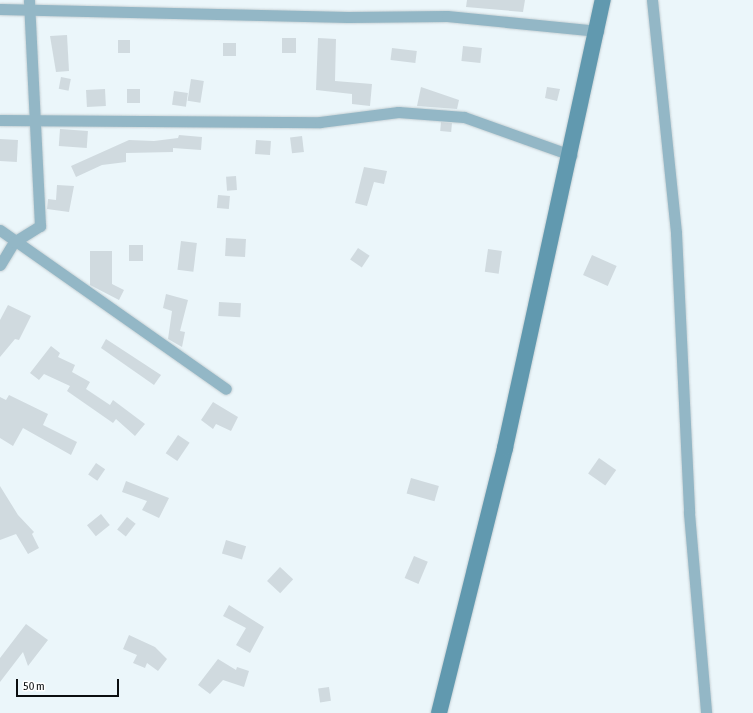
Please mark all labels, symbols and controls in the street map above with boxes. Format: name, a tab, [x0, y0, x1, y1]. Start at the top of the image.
scale bar	[18, 671, 121, 697]
text: 50 m	[23, 679, 45, 693]

